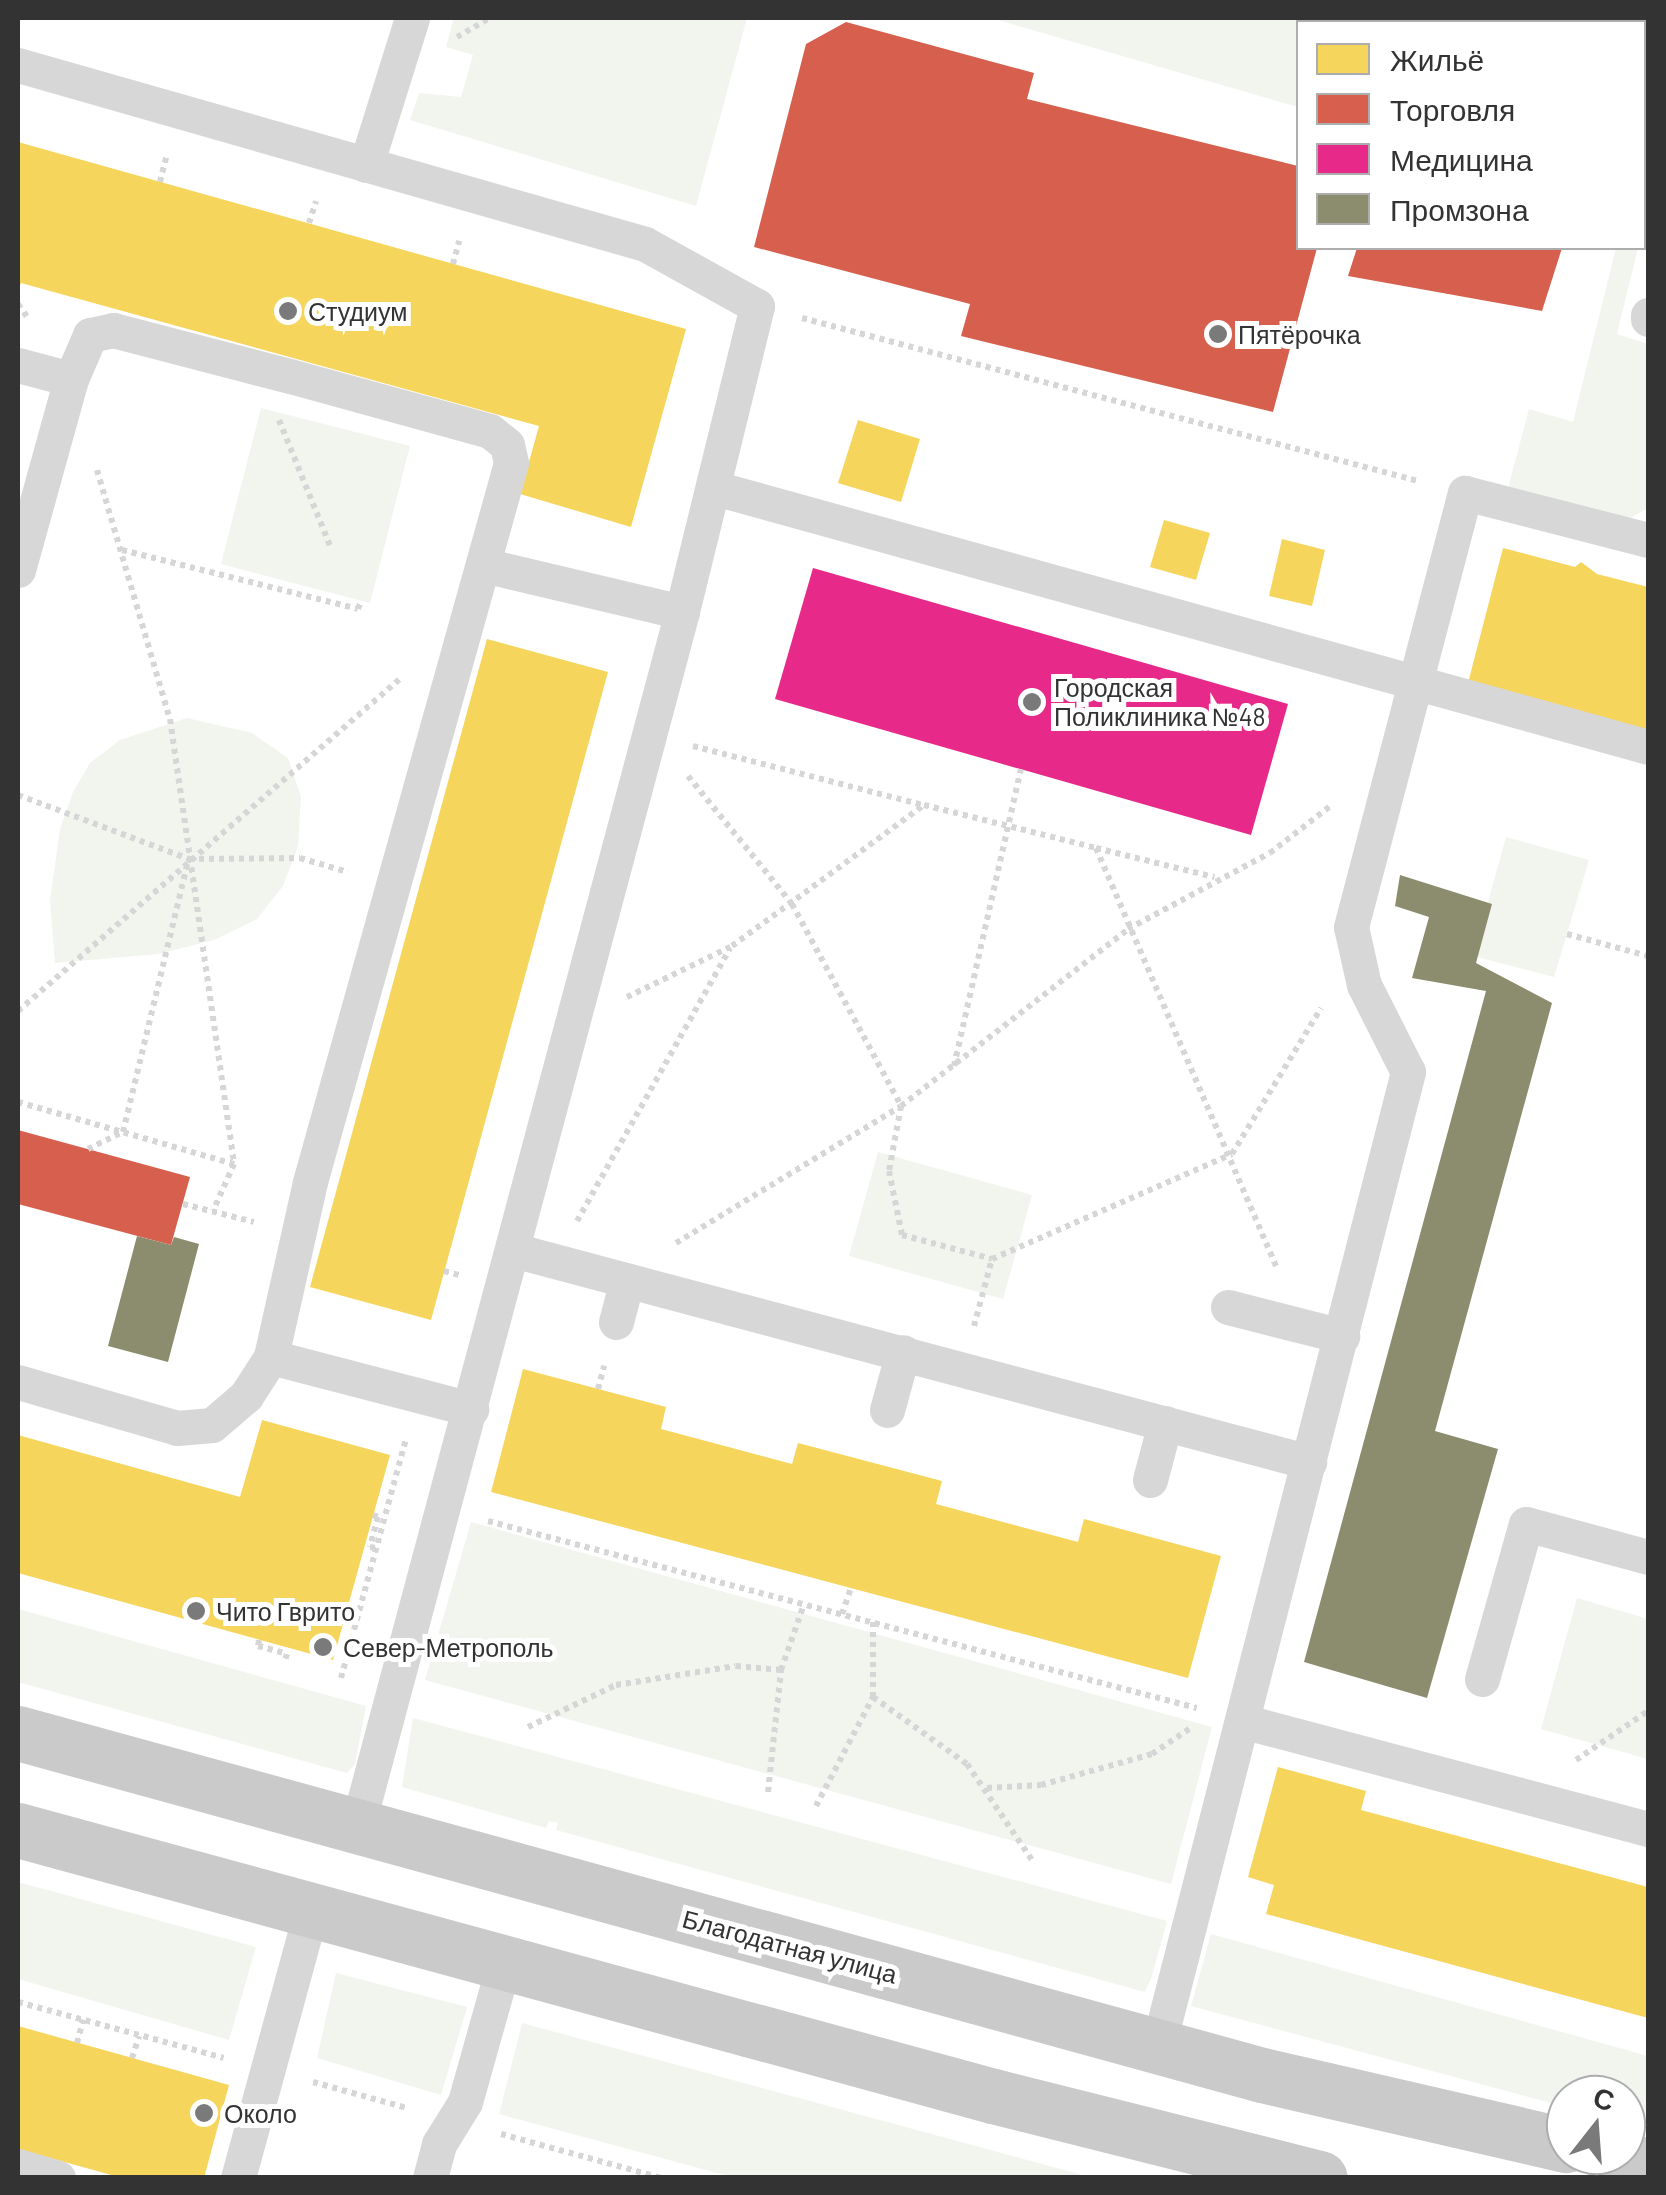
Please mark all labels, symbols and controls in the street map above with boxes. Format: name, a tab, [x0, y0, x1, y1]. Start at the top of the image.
legend	[1296, 20, 1646, 250]
text: Жильё	[1390, 41, 1484, 77]
text: Торговля	[1390, 91, 1515, 127]
text: Медицина	[1390, 141, 1533, 177]
text: Промзона	[1390, 191, 1529, 227]
place label: Студиум	[308, 296, 407, 326]
marker: Студиум	[277, 300, 299, 322]
place label: Пятёрочка	[1238, 319, 1361, 349]
marker: Пятёрочка	[1207, 323, 1229, 345]
place label: Городская Поликлиника №48	[1054, 673, 1265, 732]
marker: Городская Поликлиника №48	[1019, 689, 1045, 715]
place label: Чито Гврито	[216, 1596, 355, 1626]
marker: Чито Гврито	[185, 1600, 207, 1622]
place label: Север-Метрополь	[343, 1632, 554, 1662]
marker: Север-Метрополь	[312, 1636, 334, 1658]
street label: Благодатная улица	[679, 1903, 901, 1989]
north arrow	[1546, 2075, 1646, 2175]
text: С	[1590, 2079, 1619, 2117]
place label: Около	[224, 2098, 297, 2128]
marker: Около	[193, 2102, 215, 2124]

